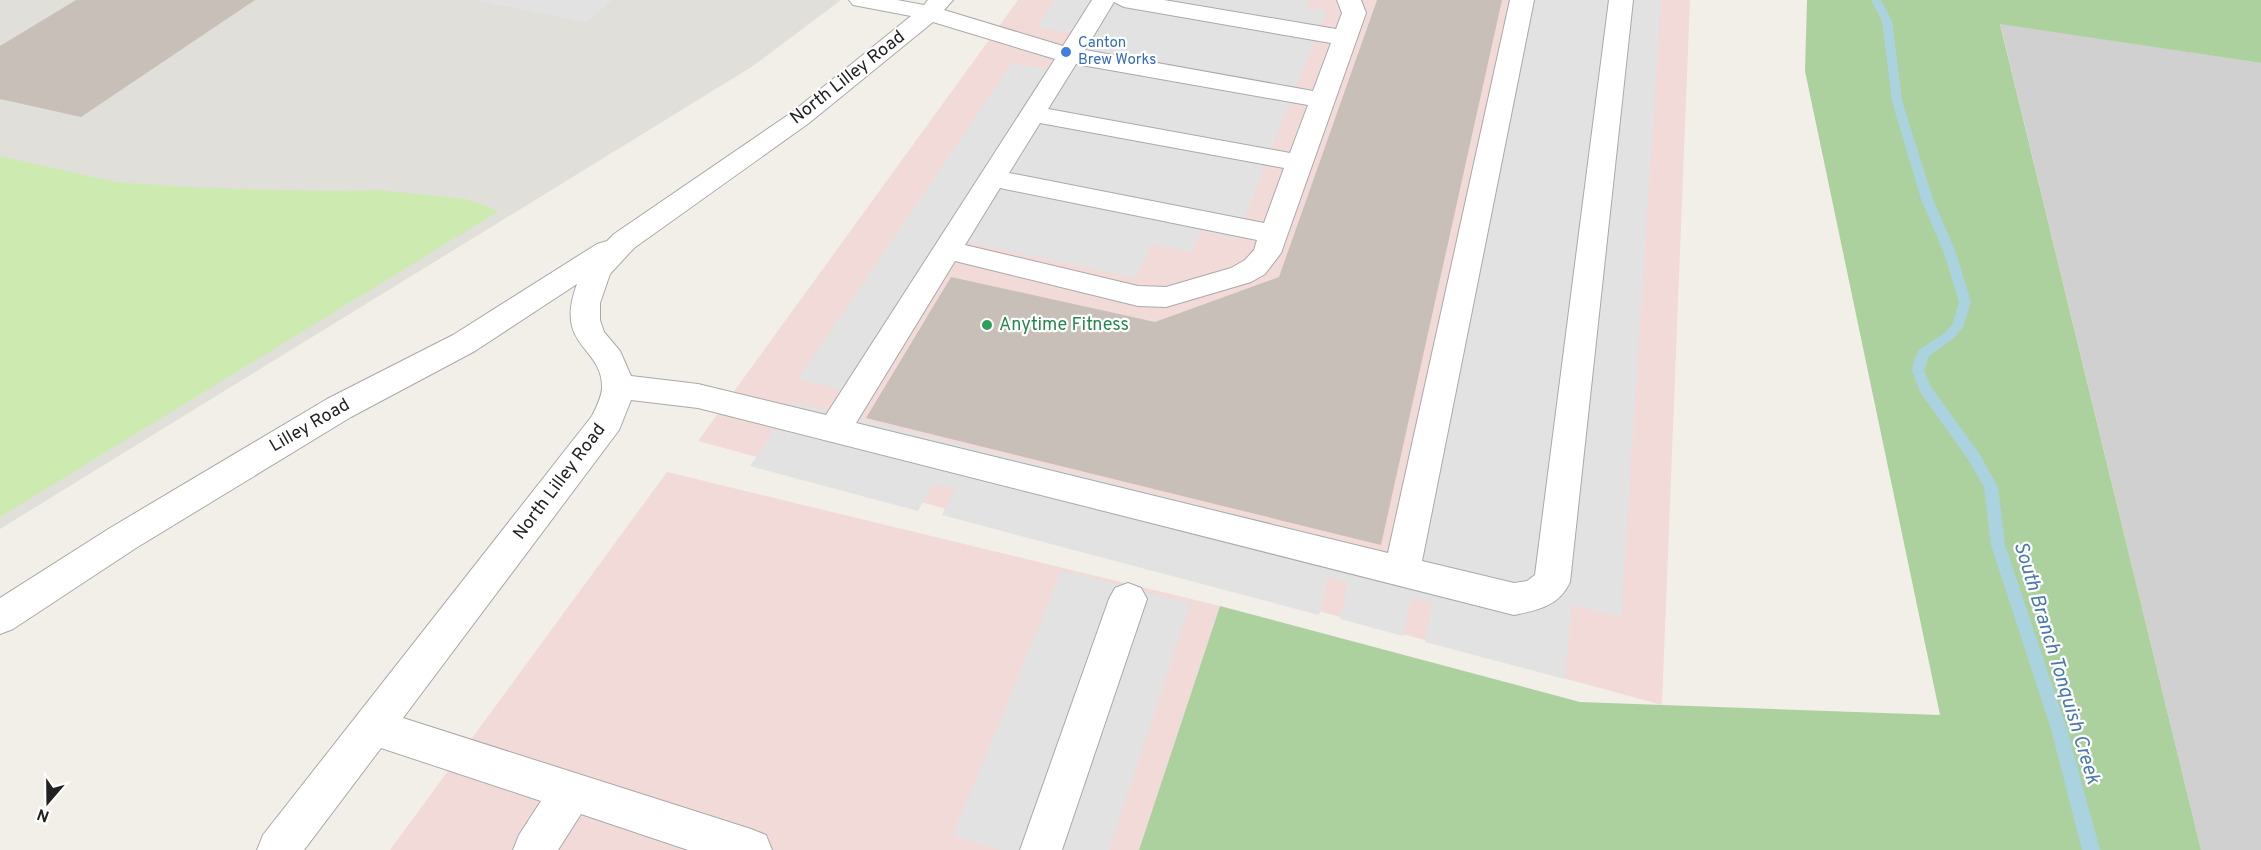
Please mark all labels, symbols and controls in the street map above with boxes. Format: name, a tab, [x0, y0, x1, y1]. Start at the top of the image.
street label: North Lilley Road	[786, 26, 910, 130]
place label: Canton Brew Works	[1078, 34, 1156, 70]
marker: Canton Brew Works	[1059, 45, 1073, 59]
place label: Anytime Fitness	[999, 314, 1129, 337]
marker: Anytime Fitness	[980, 318, 994, 332]
street label: Lilley Road	[266, 394, 354, 458]
street label: North Lilley Road	[509, 419, 611, 545]
water label: South Branch Tonquish Creek	[2007, 539, 2106, 788]
north arrow	[18, 772, 78, 832]
text: N	[35, 803, 52, 826]

